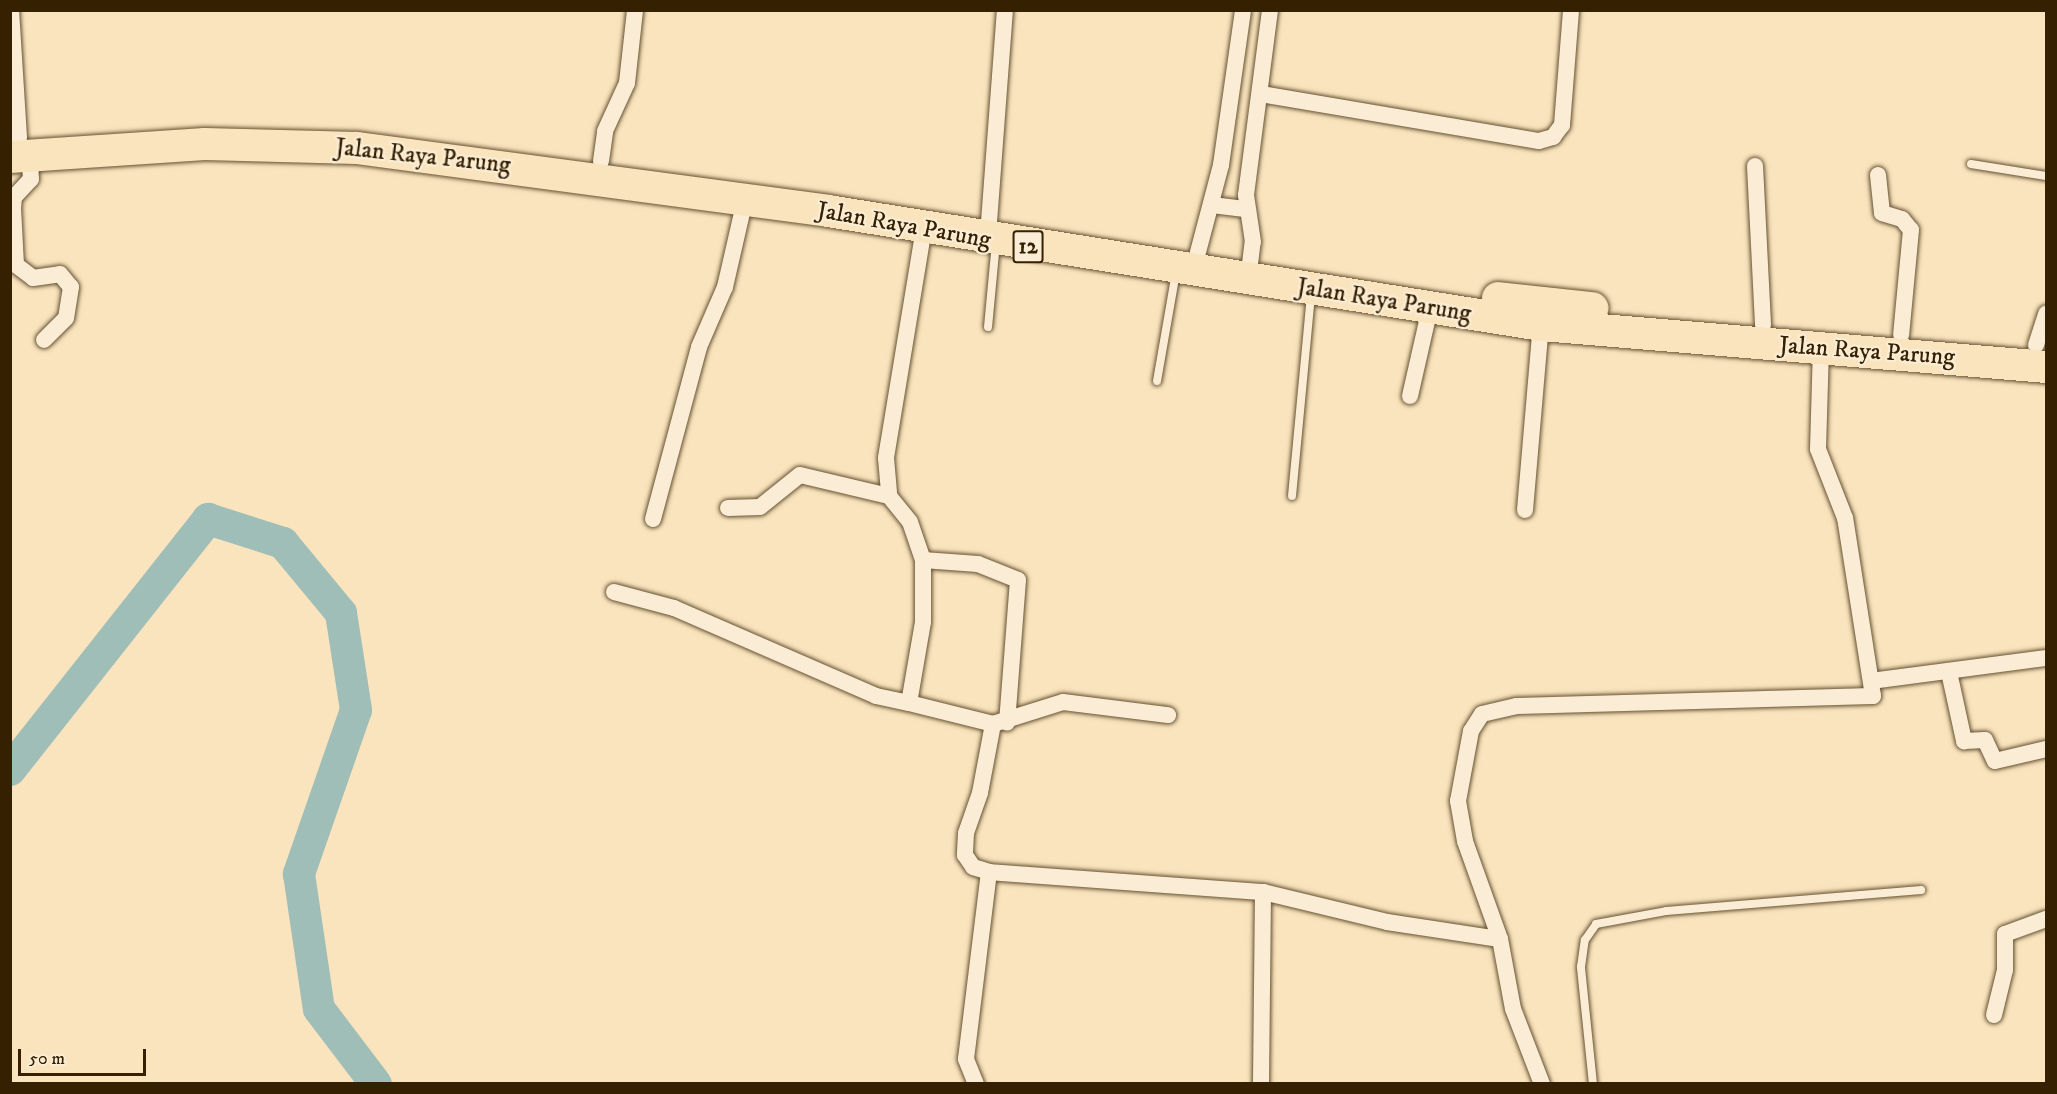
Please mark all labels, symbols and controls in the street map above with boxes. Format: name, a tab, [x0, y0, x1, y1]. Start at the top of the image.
street label: Jalan Raya Parung	[334, 133, 512, 181]
street label: Jalan Raya Parung	[815, 197, 993, 255]
road number: 12	[1012, 228, 1044, 266]
street label: Jalan Raya Parung	[1295, 273, 1473, 329]
street label: Jalan Raya Parung	[1778, 331, 1956, 373]
scale bar	[21, 1037, 148, 1075]
text: 50 m	[29, 1048, 65, 1070]

